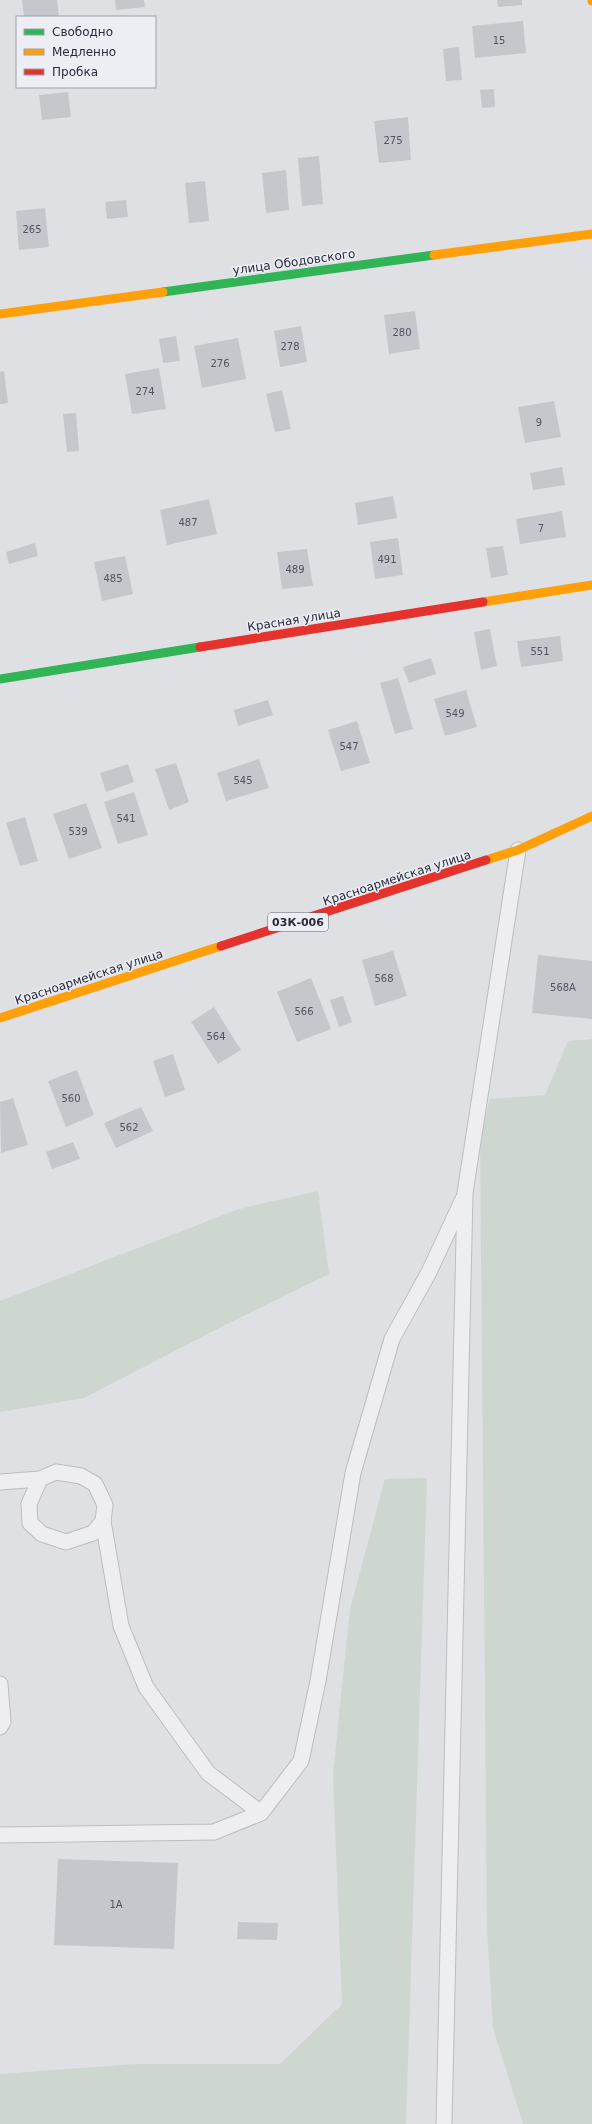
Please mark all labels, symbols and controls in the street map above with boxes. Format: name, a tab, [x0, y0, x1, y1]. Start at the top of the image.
legend	[16, 16, 156, 88]
text: Свободно	[52, 25, 113, 39]
house number: 15	[493, 35, 505, 46]
text: Медленно	[52, 45, 116, 59]
text: Пробка	[52, 65, 98, 79]
house number: 275	[383, 135, 403, 146]
house number: 265	[22, 224, 42, 235]
street label: улица Ободовского	[232, 246, 356, 278]
house number: 280	[392, 327, 412, 338]
house number: 278	[280, 341, 300, 352]
house number: 276	[210, 358, 230, 369]
house number: 274	[135, 386, 155, 397]
house number: 9	[536, 417, 542, 428]
house number: 487	[178, 517, 198, 528]
house number: 7	[538, 523, 544, 534]
house number: 491	[377, 554, 397, 565]
house number: 489	[285, 564, 305, 575]
house number: 485	[103, 573, 123, 584]
street label: Красная улица	[246, 606, 342, 634]
house number: 551	[530, 646, 550, 657]
house number: 549	[445, 708, 465, 719]
house number: 547	[339, 741, 359, 752]
house number: 545	[233, 775, 253, 786]
house number: 541	[116, 813, 136, 824]
house number: 539	[68, 826, 88, 837]
street label: Красноармейская улица	[321, 847, 473, 909]
road number: 03К-006	[268, 913, 328, 931]
street label: Красноармейская улица	[13, 946, 165, 1008]
house number: 568	[374, 973, 394, 984]
house number: 568А	[550, 982, 576, 993]
house number: 566	[294, 1006, 314, 1017]
house number: 564	[206, 1031, 226, 1042]
house number: 560	[61, 1093, 81, 1104]
house number: 562	[119, 1122, 139, 1133]
house number: 1А	[109, 1899, 123, 1910]

